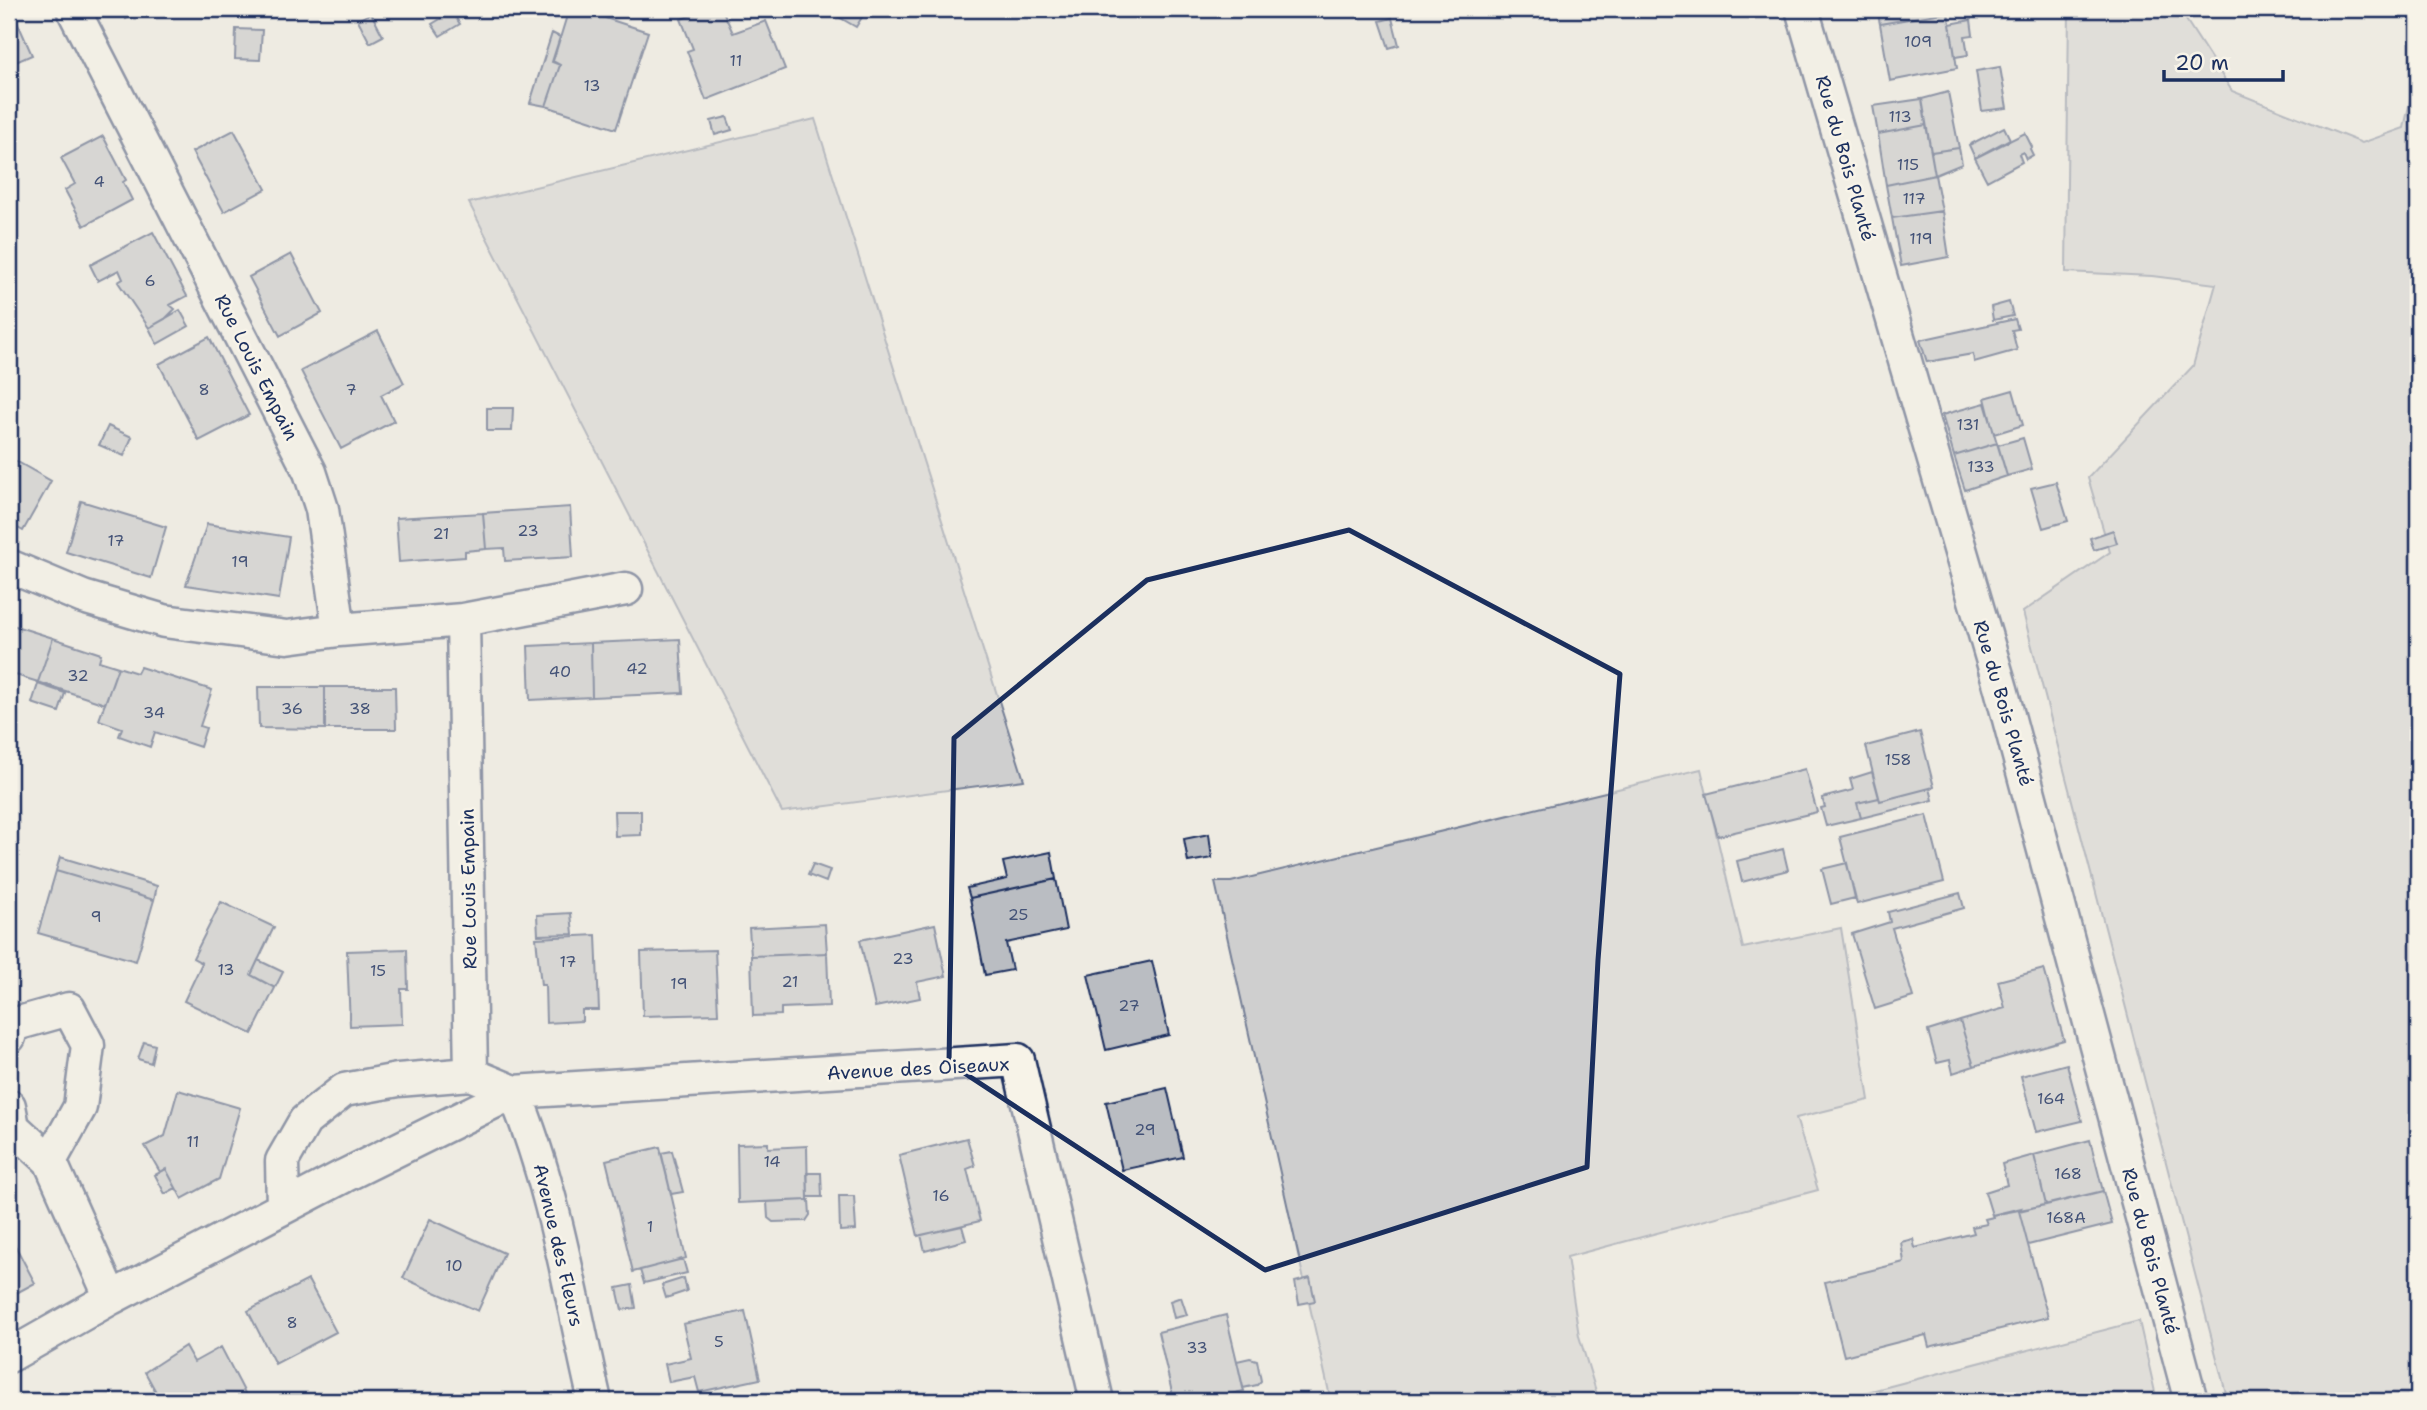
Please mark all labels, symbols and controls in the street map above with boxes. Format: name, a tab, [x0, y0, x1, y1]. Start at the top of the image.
house number: 109	[1904, 31, 1932, 52]
scale bar	[2164, 38, 2284, 82]
text: 20 m	[2175, 49, 2229, 77]
house number: 11	[730, 50, 742, 71]
street label: Rue du Bois Planté	[1810, 72, 1881, 244]
house number: 13	[583, 75, 601, 96]
house number: 113	[1888, 106, 1912, 127]
house number: 115	[1897, 154, 1919, 175]
house number: 4	[93, 171, 105, 192]
house number: 117	[1902, 188, 1926, 209]
house number: 119	[1909, 228, 1933, 249]
house number: 6	[144, 270, 156, 291]
street label: Rue Louis Empain	[209, 290, 304, 445]
house number: 8	[198, 379, 210, 400]
house number: 7	[345, 379, 357, 400]
house number: 131	[1957, 414, 1979, 435]
house number: 133	[1967, 456, 1995, 477]
house number: 23	[517, 520, 539, 541]
house number: 21	[432, 523, 450, 544]
house number: 17	[107, 530, 125, 551]
house number: 19	[231, 551, 249, 572]
street label: Rue du Bois Planté	[1968, 617, 2039, 789]
house number: 42	[626, 658, 648, 679]
house number: 40	[549, 661, 571, 682]
house number: 32	[67, 665, 89, 686]
house number: 36	[281, 698, 303, 719]
house number: 38	[349, 698, 371, 719]
house number: 34	[143, 702, 165, 723]
house number: 158	[1884, 749, 1912, 770]
street label: Rue Louis Empain	[455, 808, 482, 970]
house number: 25	[1008, 904, 1028, 925]
house number: 9	[90, 906, 102, 927]
house number: 23	[892, 948, 914, 969]
house number: 17	[559, 951, 577, 972]
house number: 13	[217, 959, 235, 980]
house number: 15	[370, 960, 386, 981]
house number: 21	[781, 971, 799, 992]
house number: 19	[670, 973, 688, 994]
house number: 27	[1118, 995, 1140, 1016]
street label: Avenue des Oiseaux	[826, 1051, 1010, 1086]
house number: 164	[2037, 1088, 2065, 1109]
house number: 29	[1134, 1119, 1156, 1140]
house number: 11	[187, 1131, 199, 1152]
house number: 14	[763, 1151, 781, 1172]
street label: Avenue des Fleurs	[528, 1161, 589, 1329]
house number: 168	[2054, 1163, 2082, 1184]
street label: Rue du Bois Planté	[2116, 1165, 2185, 1337]
house number: 16	[932, 1185, 950, 1206]
house number: 168A	[2046, 1207, 2086, 1228]
house number: 1	[647, 1216, 653, 1237]
house number: 10	[445, 1255, 463, 1276]
house number: 8	[286, 1312, 298, 1333]
house number: 5	[714, 1331, 724, 1352]
house number: 33	[1186, 1337, 1208, 1358]

